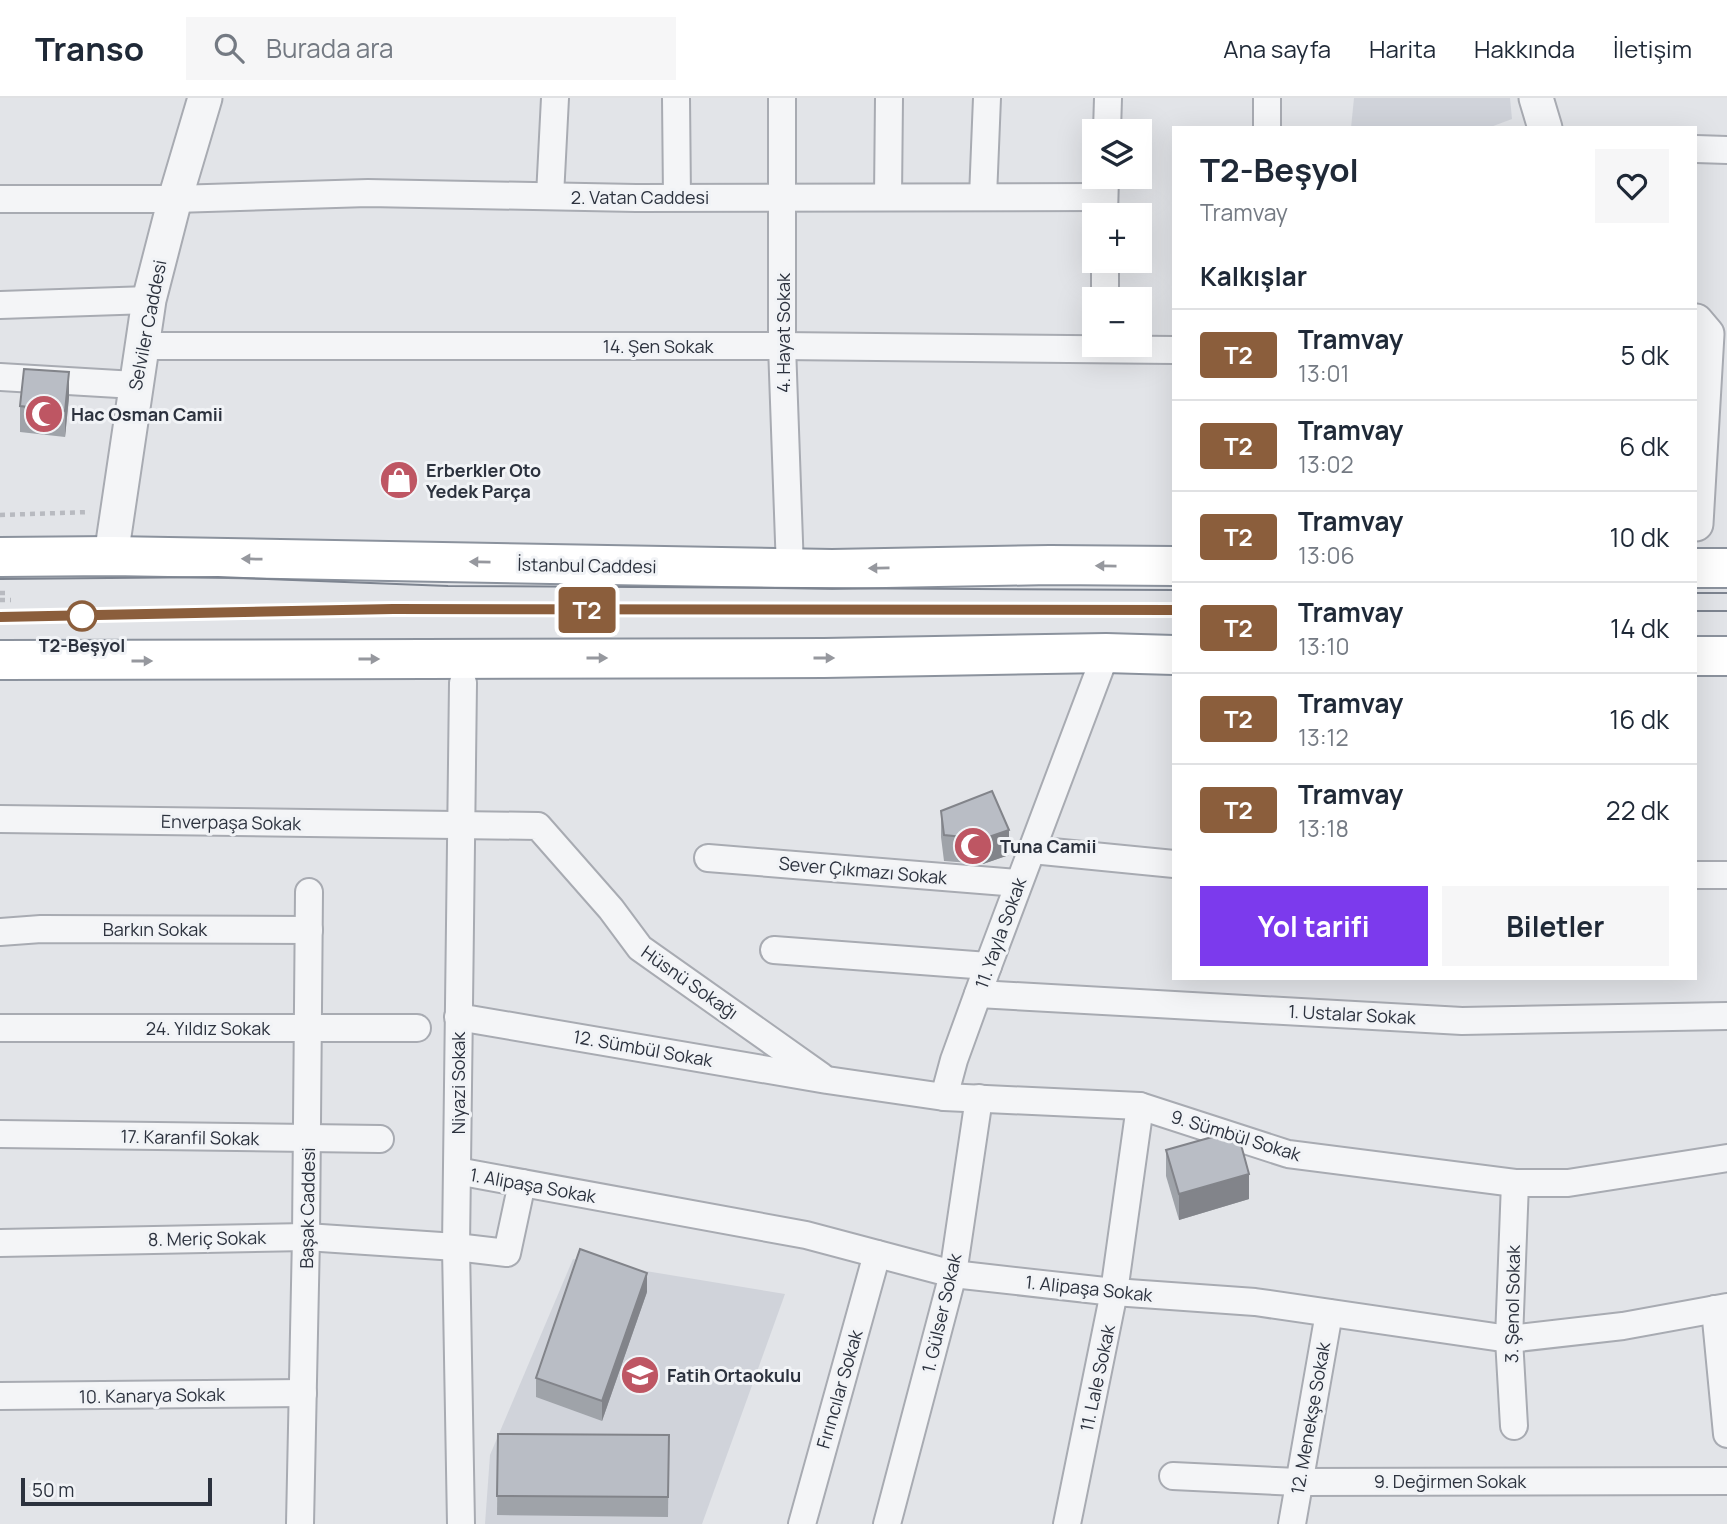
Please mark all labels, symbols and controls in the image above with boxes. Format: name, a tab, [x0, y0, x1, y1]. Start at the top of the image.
search box	[186, 17, 676, 80]
text: Transo	[35, 26, 144, 71]
icon: search	[210, 29, 248, 67]
text: Burada ara	[266, 30, 394, 66]
text: Ana sayfa	[1223, 32, 1331, 65]
text: Harita	[1369, 32, 1436, 65]
text: Hakkında	[1474, 32, 1575, 65]
text: İletişim	[1613, 32, 1692, 65]
map controls	[1082, 119, 1152, 357]
button: layers	[1082, 119, 1152, 189]
text: T2-Beşyol	[1200, 147, 1359, 192]
button: heart	[1595, 149, 1669, 223]
street label: 2. Vatan Caddesi	[571, 185, 709, 209]
text: Tramvay	[1200, 196, 1288, 228]
button: +	[1082, 203, 1152, 273]
street label: Selviler Caddesi	[123, 258, 171, 392]
text: Kalkışlar	[1200, 258, 1307, 294]
street label: 4. Hayat Sokak	[771, 272, 795, 393]
button: −	[1082, 287, 1152, 357]
text: Tramvay	[1298, 321, 1403, 357]
street label: 14. Şen Sokak	[603, 334, 714, 358]
text: 5 dk	[1620, 337, 1669, 373]
text: T2	[1224, 338, 1253, 371]
text: 13:01	[1298, 357, 1350, 389]
mosque icon: Hac Osman Camii	[23, 393, 65, 435]
place label: Hac Osman Camii	[71, 402, 223, 426]
text: Tramvay	[1298, 412, 1403, 448]
text: 6 dk	[1619, 428, 1669, 464]
text: T2	[1224, 429, 1253, 462]
text: 13:02	[1298, 448, 1354, 480]
place label: Erberkler Oto Yedek Parça	[426, 458, 541, 503]
shop icon: Erberkler Oto Yedek Parça	[378, 459, 420, 501]
text: Tramvay	[1298, 503, 1403, 539]
text: 10 dk	[1609, 519, 1669, 555]
text: T2	[1224, 520, 1253, 553]
text: 13:06	[1298, 539, 1355, 571]
street label: İstanbul Caddesi	[517, 552, 657, 578]
one-way arrow	[241, 553, 263, 564]
one-way arrow	[468, 556, 490, 568]
one-way arrow	[1095, 560, 1117, 572]
one-way arrow	[867, 563, 889, 574]
line badge: T2	[556, 587, 618, 633]
text: T2	[573, 593, 601, 626]
text: Tramvay	[1298, 594, 1403, 630]
marker: T2-Beşyol	[67, 601, 97, 631]
text: 14 dk	[1610, 610, 1669, 646]
text: T2	[1224, 611, 1253, 644]
text: 13:10	[1298, 630, 1350, 662]
place label: T2-Beşyol	[39, 633, 125, 657]
one-way arrow	[586, 652, 608, 664]
one-way arrow	[813, 652, 835, 664]
one-way arrow	[358, 654, 380, 665]
one-way arrow	[131, 655, 153, 667]
text: Tramvay	[1298, 685, 1403, 721]
text: 16 dk	[1609, 701, 1669, 737]
text: T2	[1224, 702, 1253, 735]
text: 13:12	[1298, 721, 1349, 753]
text: Tramvay	[1298, 776, 1403, 812]
text: 22 dk	[1606, 792, 1669, 828]
text: T2	[1224, 793, 1253, 826]
street label: Enverpaşa Sokak	[161, 809, 302, 835]
text: 13:18	[1298, 812, 1349, 844]
mosque icon: Tuna Camii	[952, 825, 994, 867]
place label: Tuna Camii	[1000, 834, 1096, 858]
street label: Sever Çıkmazı Sokak	[778, 851, 949, 889]
street label: 11. Yayla Sokak	[969, 873, 1032, 992]
button: Yol tarifi	[1200, 886, 1428, 966]
button: Biletler	[1442, 886, 1669, 966]
street label: Barkın Sokak	[103, 917, 208, 941]
street label: Hüsnü Sokağı	[637, 940, 743, 1024]
street label: 1. Ustalar Sokak	[1288, 999, 1417, 1029]
street label: 24. Yıldız Sokak	[146, 1016, 271, 1040]
street label: 12. Sümbül Sokak	[571, 1024, 716, 1072]
street label: Niyazi Sokak	[446, 1031, 470, 1134]
street label: 9. Sümbül Sokak	[1168, 1104, 1305, 1166]
street label: 17. Karanfil Sokak	[120, 1124, 261, 1150]
street label: Başak Caddesi	[294, 1147, 320, 1269]
street label: 1. Alipaşa Sokak	[468, 1162, 599, 1208]
street label: 8. Meriç Sokak	[148, 1225, 267, 1251]
street label: 3. Şenol Sokak	[1499, 1244, 1525, 1363]
street label: 1. Gülser Sokak	[916, 1250, 967, 1375]
street label: 1. Alipaşa Sokak	[1024, 1269, 1155, 1307]
street label: 11. Lale Sokak	[1074, 1321, 1120, 1434]
street label: Fırıncılar Sokak	[811, 1326, 868, 1451]
street label: 12. Menekşe Sokak	[1285, 1339, 1335, 1496]
school or university icon: Fatih Ortaokulu	[619, 1354, 661, 1396]
place label: Fatih Ortaokulu	[667, 1363, 801, 1387]
street label: 10. Kanarya Sokak	[79, 1382, 226, 1408]
street label: 9. Değirmen Sokak	[1374, 1469, 1527, 1493]
scale bar	[21, 1475, 212, 1507]
text: 50 m	[32, 1477, 74, 1503]

